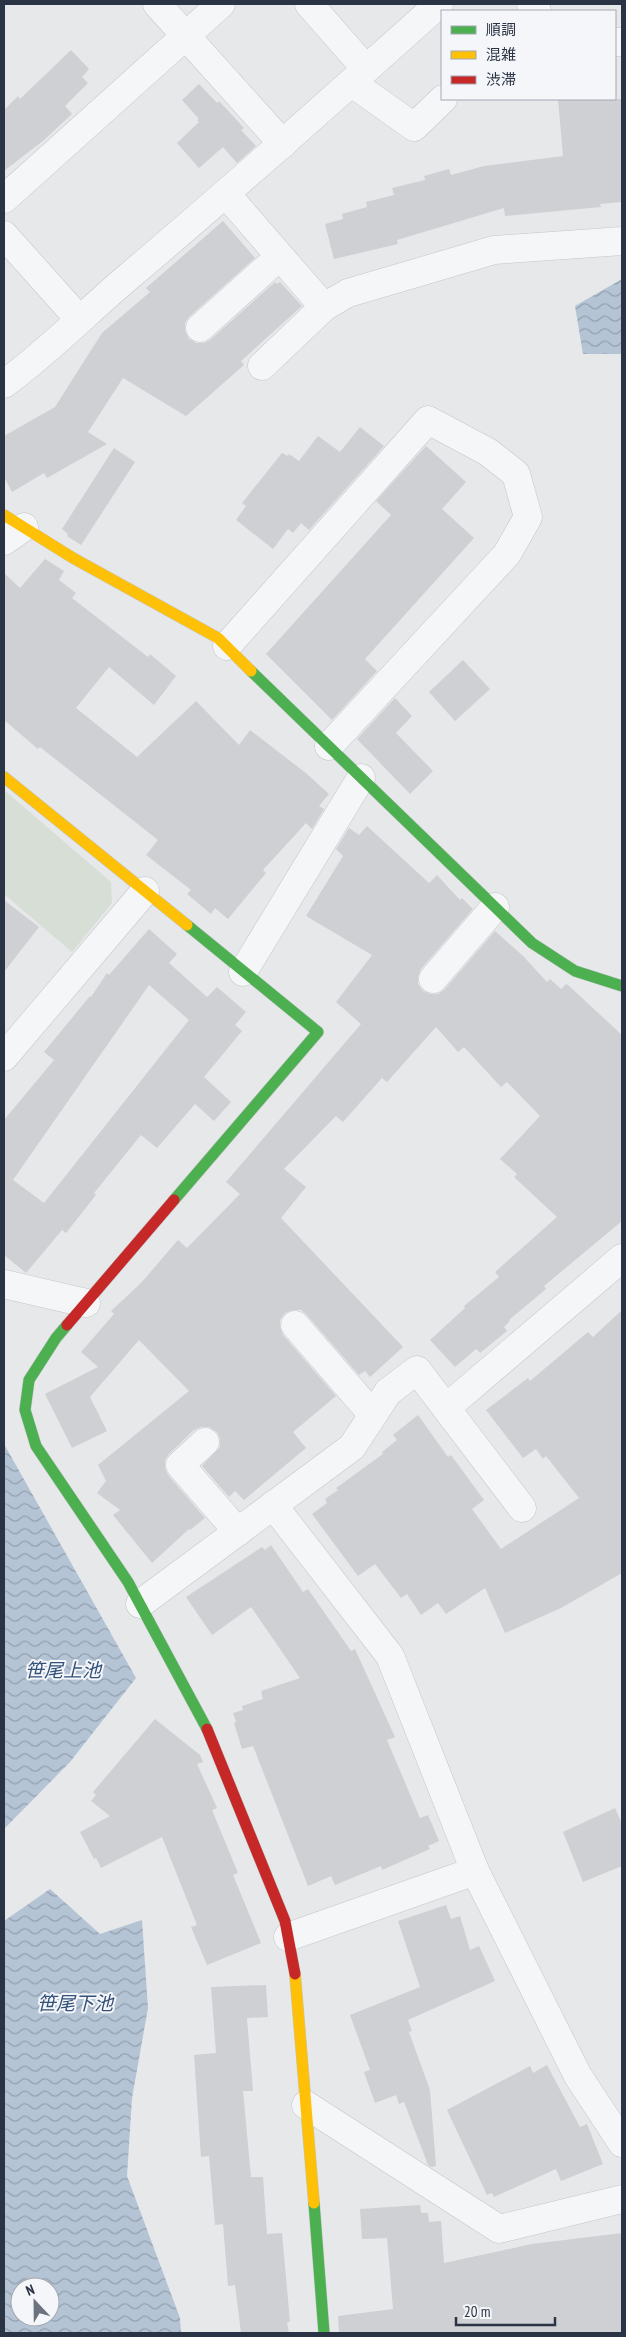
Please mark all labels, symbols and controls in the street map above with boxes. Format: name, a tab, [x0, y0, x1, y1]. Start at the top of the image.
legend	[441, 10, 616, 100]
text: 順調	[486, 20, 516, 39]
text: 混雑	[486, 45, 516, 64]
text: 渋滞	[486, 70, 516, 89]
water label: 笹尾上池	[25, 1658, 103, 1682]
water label: 笹尾下池	[37, 1991, 115, 2015]
north arrow	[10, 2277, 60, 2327]
text: N	[23, 2280, 37, 2300]
scale bar	[456, 2294, 555, 2326]
text: 20 m	[464, 2302, 490, 2321]

